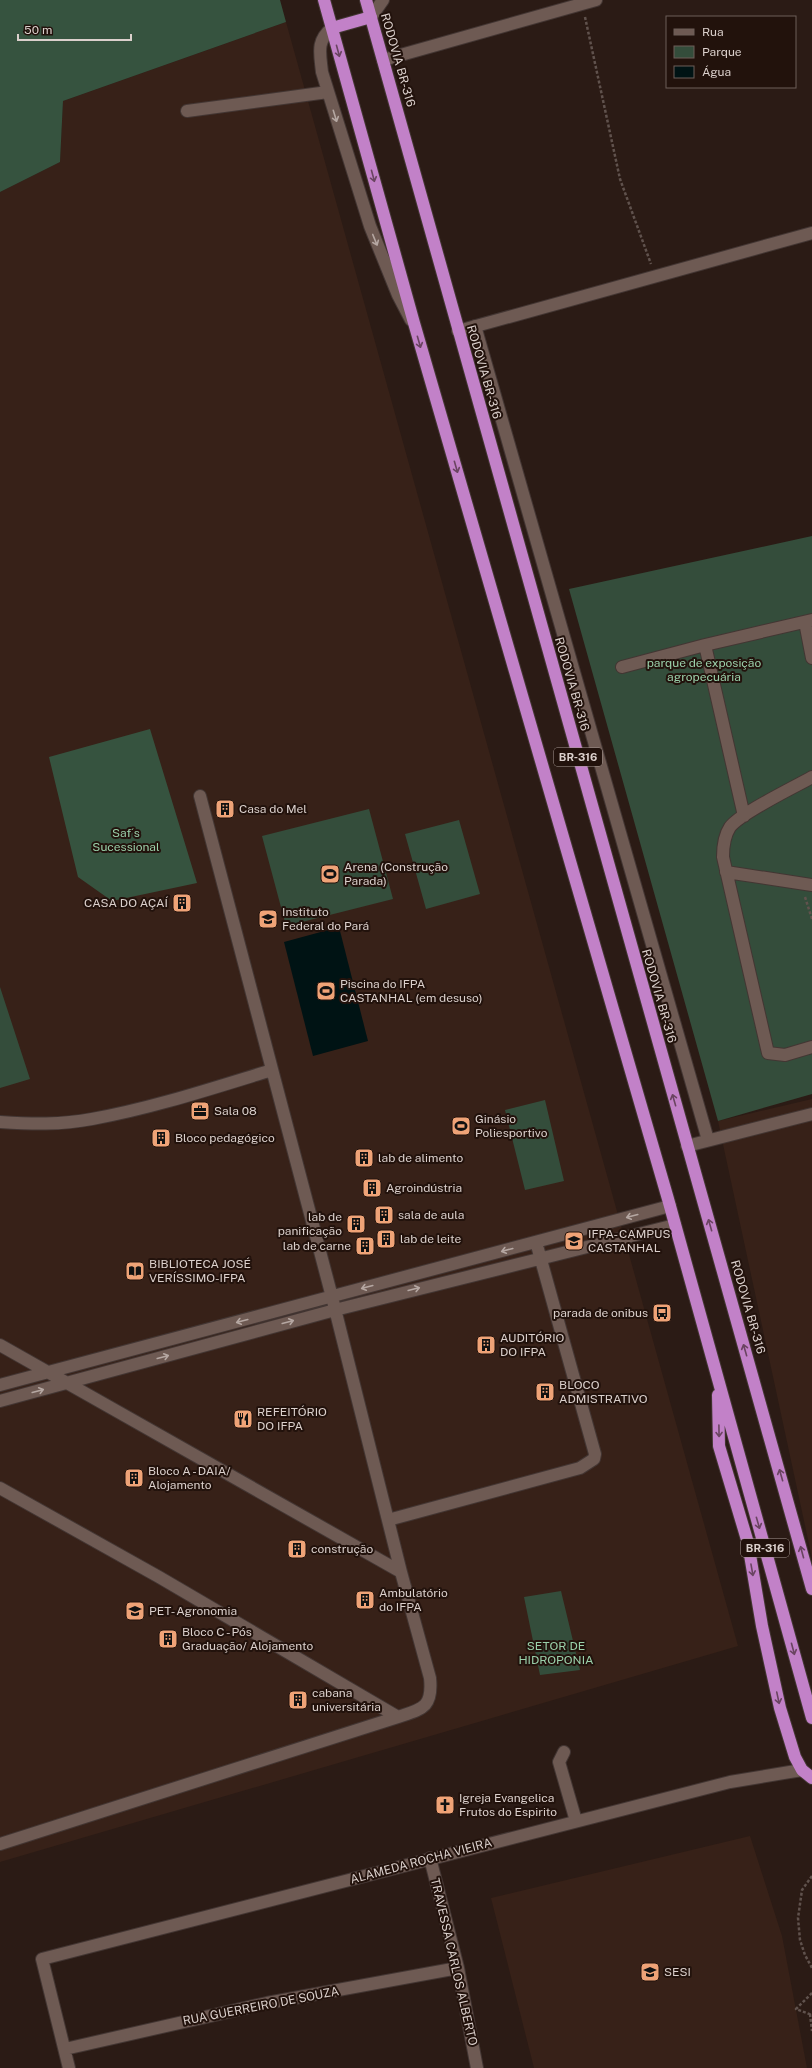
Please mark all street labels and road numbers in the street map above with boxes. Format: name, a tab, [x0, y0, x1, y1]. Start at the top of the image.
street label: RODOVIA BR-316	[378, 12, 418, 108]
street label: RODOVIA BR-316	[464, 324, 504, 420]
street label: RODOVIA BR-316	[552, 636, 592, 732]
road number: BR-316	[554, 748, 602, 766]
street label: RODOVIA BR-316	[639, 948, 679, 1044]
street label: RODOVIA BR-316	[728, 1259, 768, 1355]
road number: BR-316	[741, 1539, 789, 1557]
street label: ALAMEDA ROCHA VIEIRA	[349, 1835, 494, 1887]
street label: TRAVESSA CARLOS ALBERTO	[428, 1877, 480, 2047]
street label: RUA GUERREIRO DE SOUZA	[182, 1984, 341, 2028]

